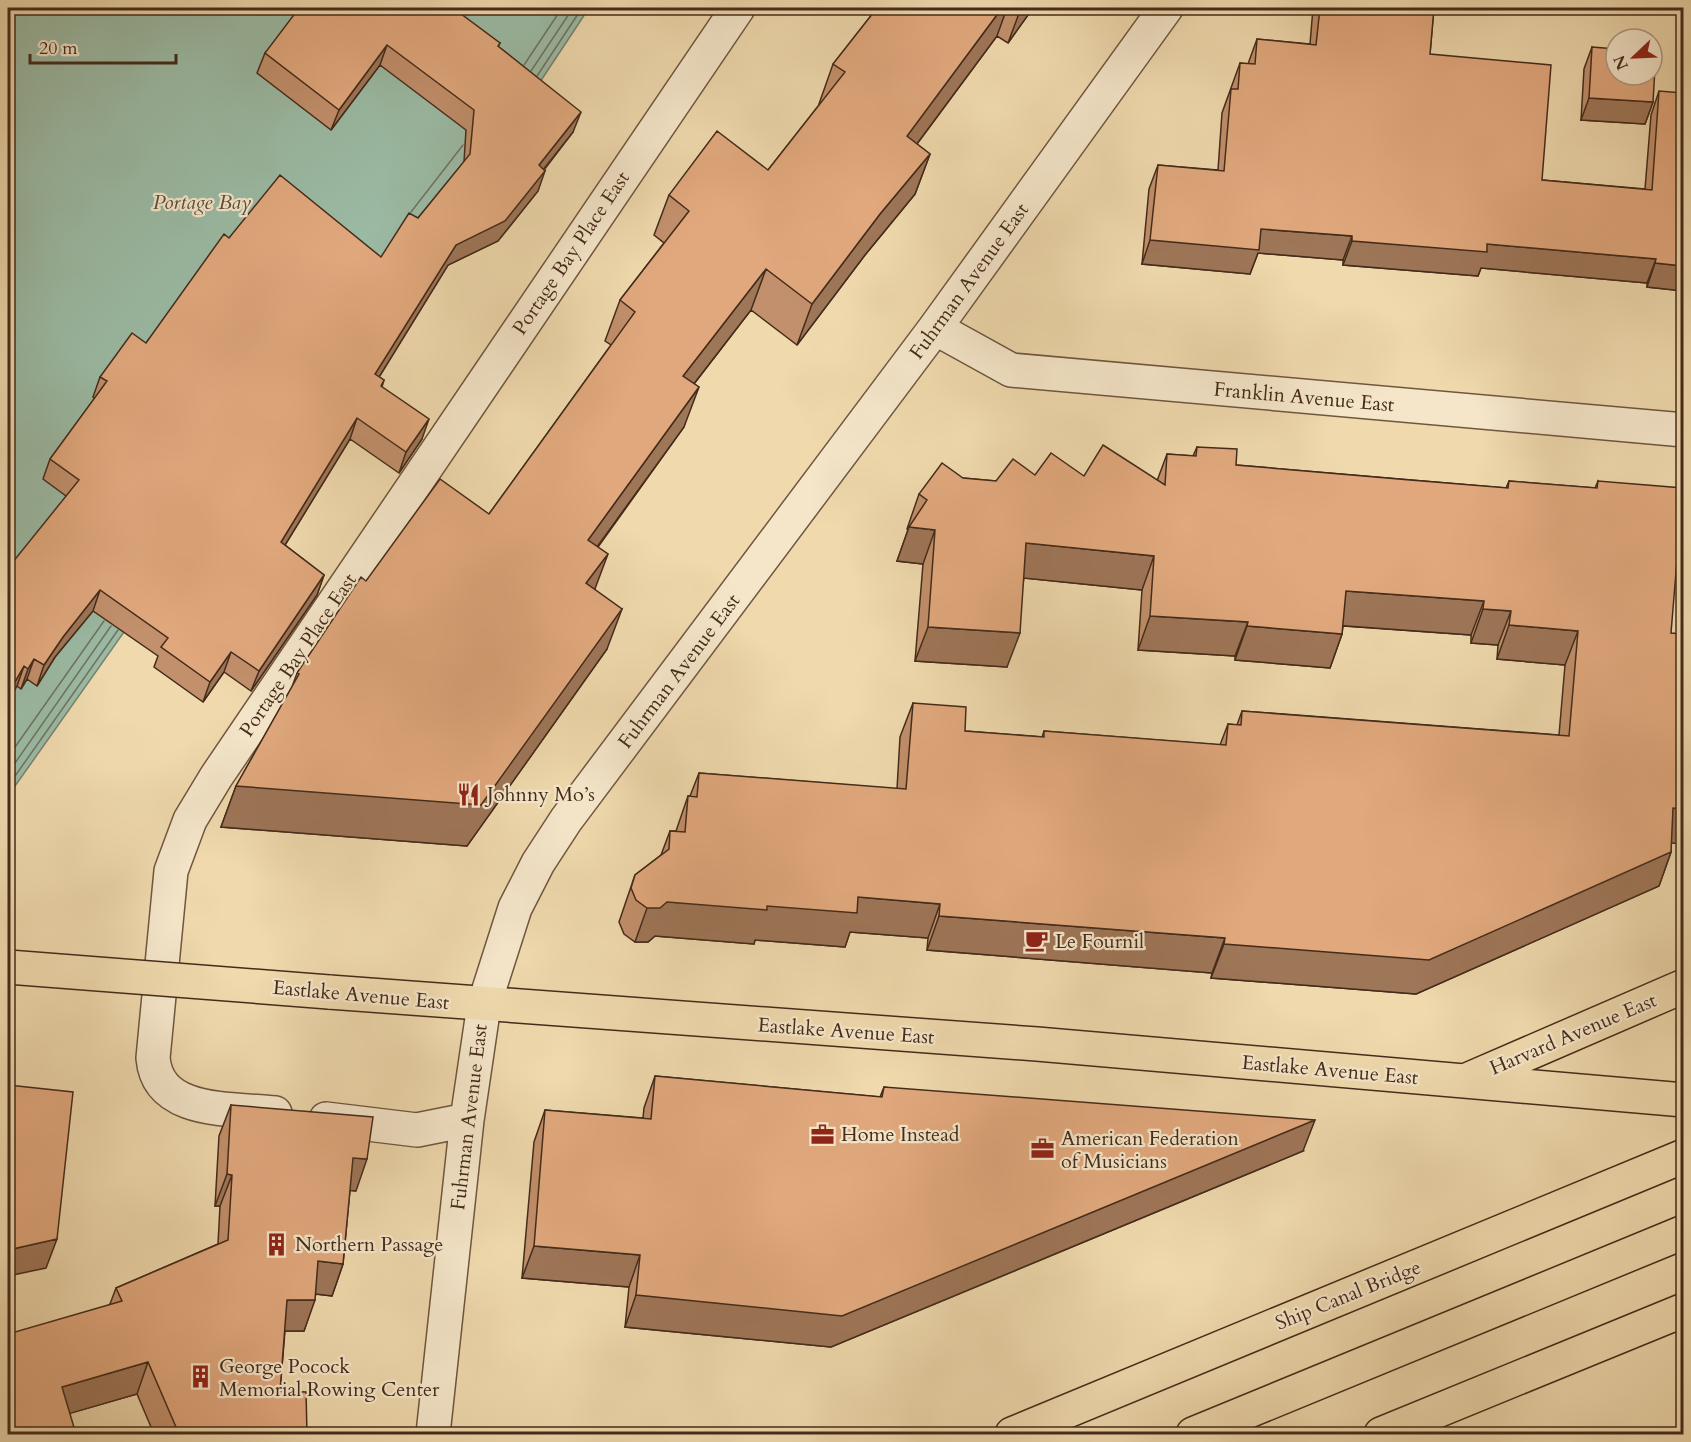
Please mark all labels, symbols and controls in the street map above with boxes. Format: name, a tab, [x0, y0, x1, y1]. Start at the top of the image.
scale bar	[30, 27, 176, 65]
north arrow	[1604, 27, 1664, 87]
text: 20 m	[39, 36, 78, 61]
text: N	[1608, 52, 1634, 73]
street label: Portage Bay Place East	[506, 165, 636, 340]
water label: Portage Bay	[153, 188, 251, 217]
street label: Fuhrman Avenue East	[903, 197, 1035, 365]
street label: Franklin Avenue East	[1213, 376, 1396, 418]
street label: Portage Bay Place East	[233, 567, 363, 742]
street label: Fuhrman Avenue East	[612, 588, 747, 754]
restaurant icon: Johnny Mo’s	[456, 781, 482, 807]
place label: Johnny Mo’s	[484, 781, 595, 808]
cafe icon: Le Fournil	[1024, 928, 1050, 954]
place label: Le Fournil	[1055, 928, 1144, 955]
street label: Eastlake Avenue East	[272, 974, 451, 1016]
street label: Harvard Avenue East	[1485, 986, 1661, 1081]
street label: Eastlake Avenue East	[757, 1011, 936, 1051]
street label: Fuhrman Avenue East	[444, 1022, 494, 1212]
street label: Eastlake Avenue East	[1241, 1049, 1420, 1091]
office icon: Home Instead	[810, 1121, 836, 1147]
place label: Home Instead	[841, 1121, 960, 1148]
place label: American Federation of Musicians	[1061, 1125, 1240, 1175]
office icon: American Federation of Musicians	[1030, 1136, 1056, 1162]
building icon: Northern Passage	[264, 1231, 290, 1257]
place label: Northern Passage	[295, 1231, 443, 1258]
street label: Ship Canal Bridge	[1271, 1254, 1425, 1336]
place label: George Pocock Memorial Rowing Center	[219, 1353, 440, 1403]
building icon: George Pocock Memorial Rowing Center	[188, 1364, 214, 1390]

